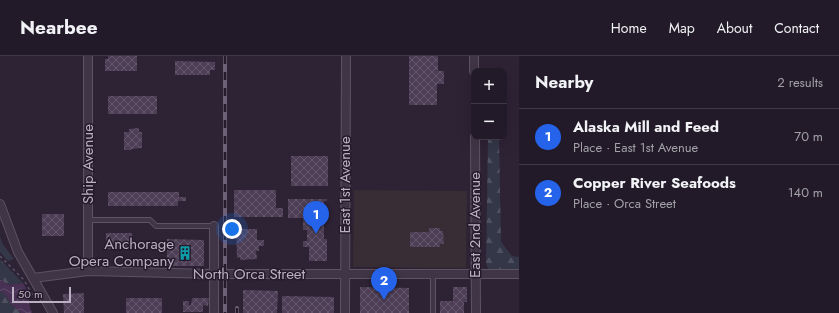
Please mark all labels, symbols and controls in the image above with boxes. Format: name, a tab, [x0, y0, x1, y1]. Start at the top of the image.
text: Nearbee	[20, 14, 98, 41]
text: Home	[611, 18, 647, 38]
text: Map	[669, 18, 695, 38]
text: About	[717, 18, 752, 38]
text: Contact	[774, 18, 819, 38]
map controls	[471, 68, 507, 140]
button: +	[471, 68, 507, 104]
text: Nearby	[535, 70, 593, 94]
text: 2 results	[777, 73, 823, 92]
button: −	[471, 104, 507, 140]
text: Alaska Mill and Feed	[573, 116, 719, 138]
street label: Ship Avenue	[77, 124, 99, 204]
text: 1	[545, 127, 551, 146]
text: 70 m	[794, 127, 823, 146]
street label: East 1st Avenue	[334, 136, 356, 234]
text: Place · East 1st Avenue	[573, 138, 698, 157]
street label: East 2nd Avenue	[464, 172, 486, 278]
text: Copper River Seafoods	[573, 172, 736, 194]
text: 2	[544, 183, 552, 202]
text: 140 m	[788, 183, 823, 202]
text: Place · Orca Street	[573, 194, 676, 213]
pin: 1	[303, 201, 329, 234]
your location	[222, 219, 242, 239]
place label: Anchorage Opera Company	[69, 233, 174, 272]
building icon: Anchorage Opera Company	[177, 245, 193, 261]
street label: North Orca Street	[193, 263, 306, 285]
pin: 2	[371, 267, 397, 300]
scale bar	[12, 285, 71, 304]
text: 50 m	[18, 286, 43, 302]

